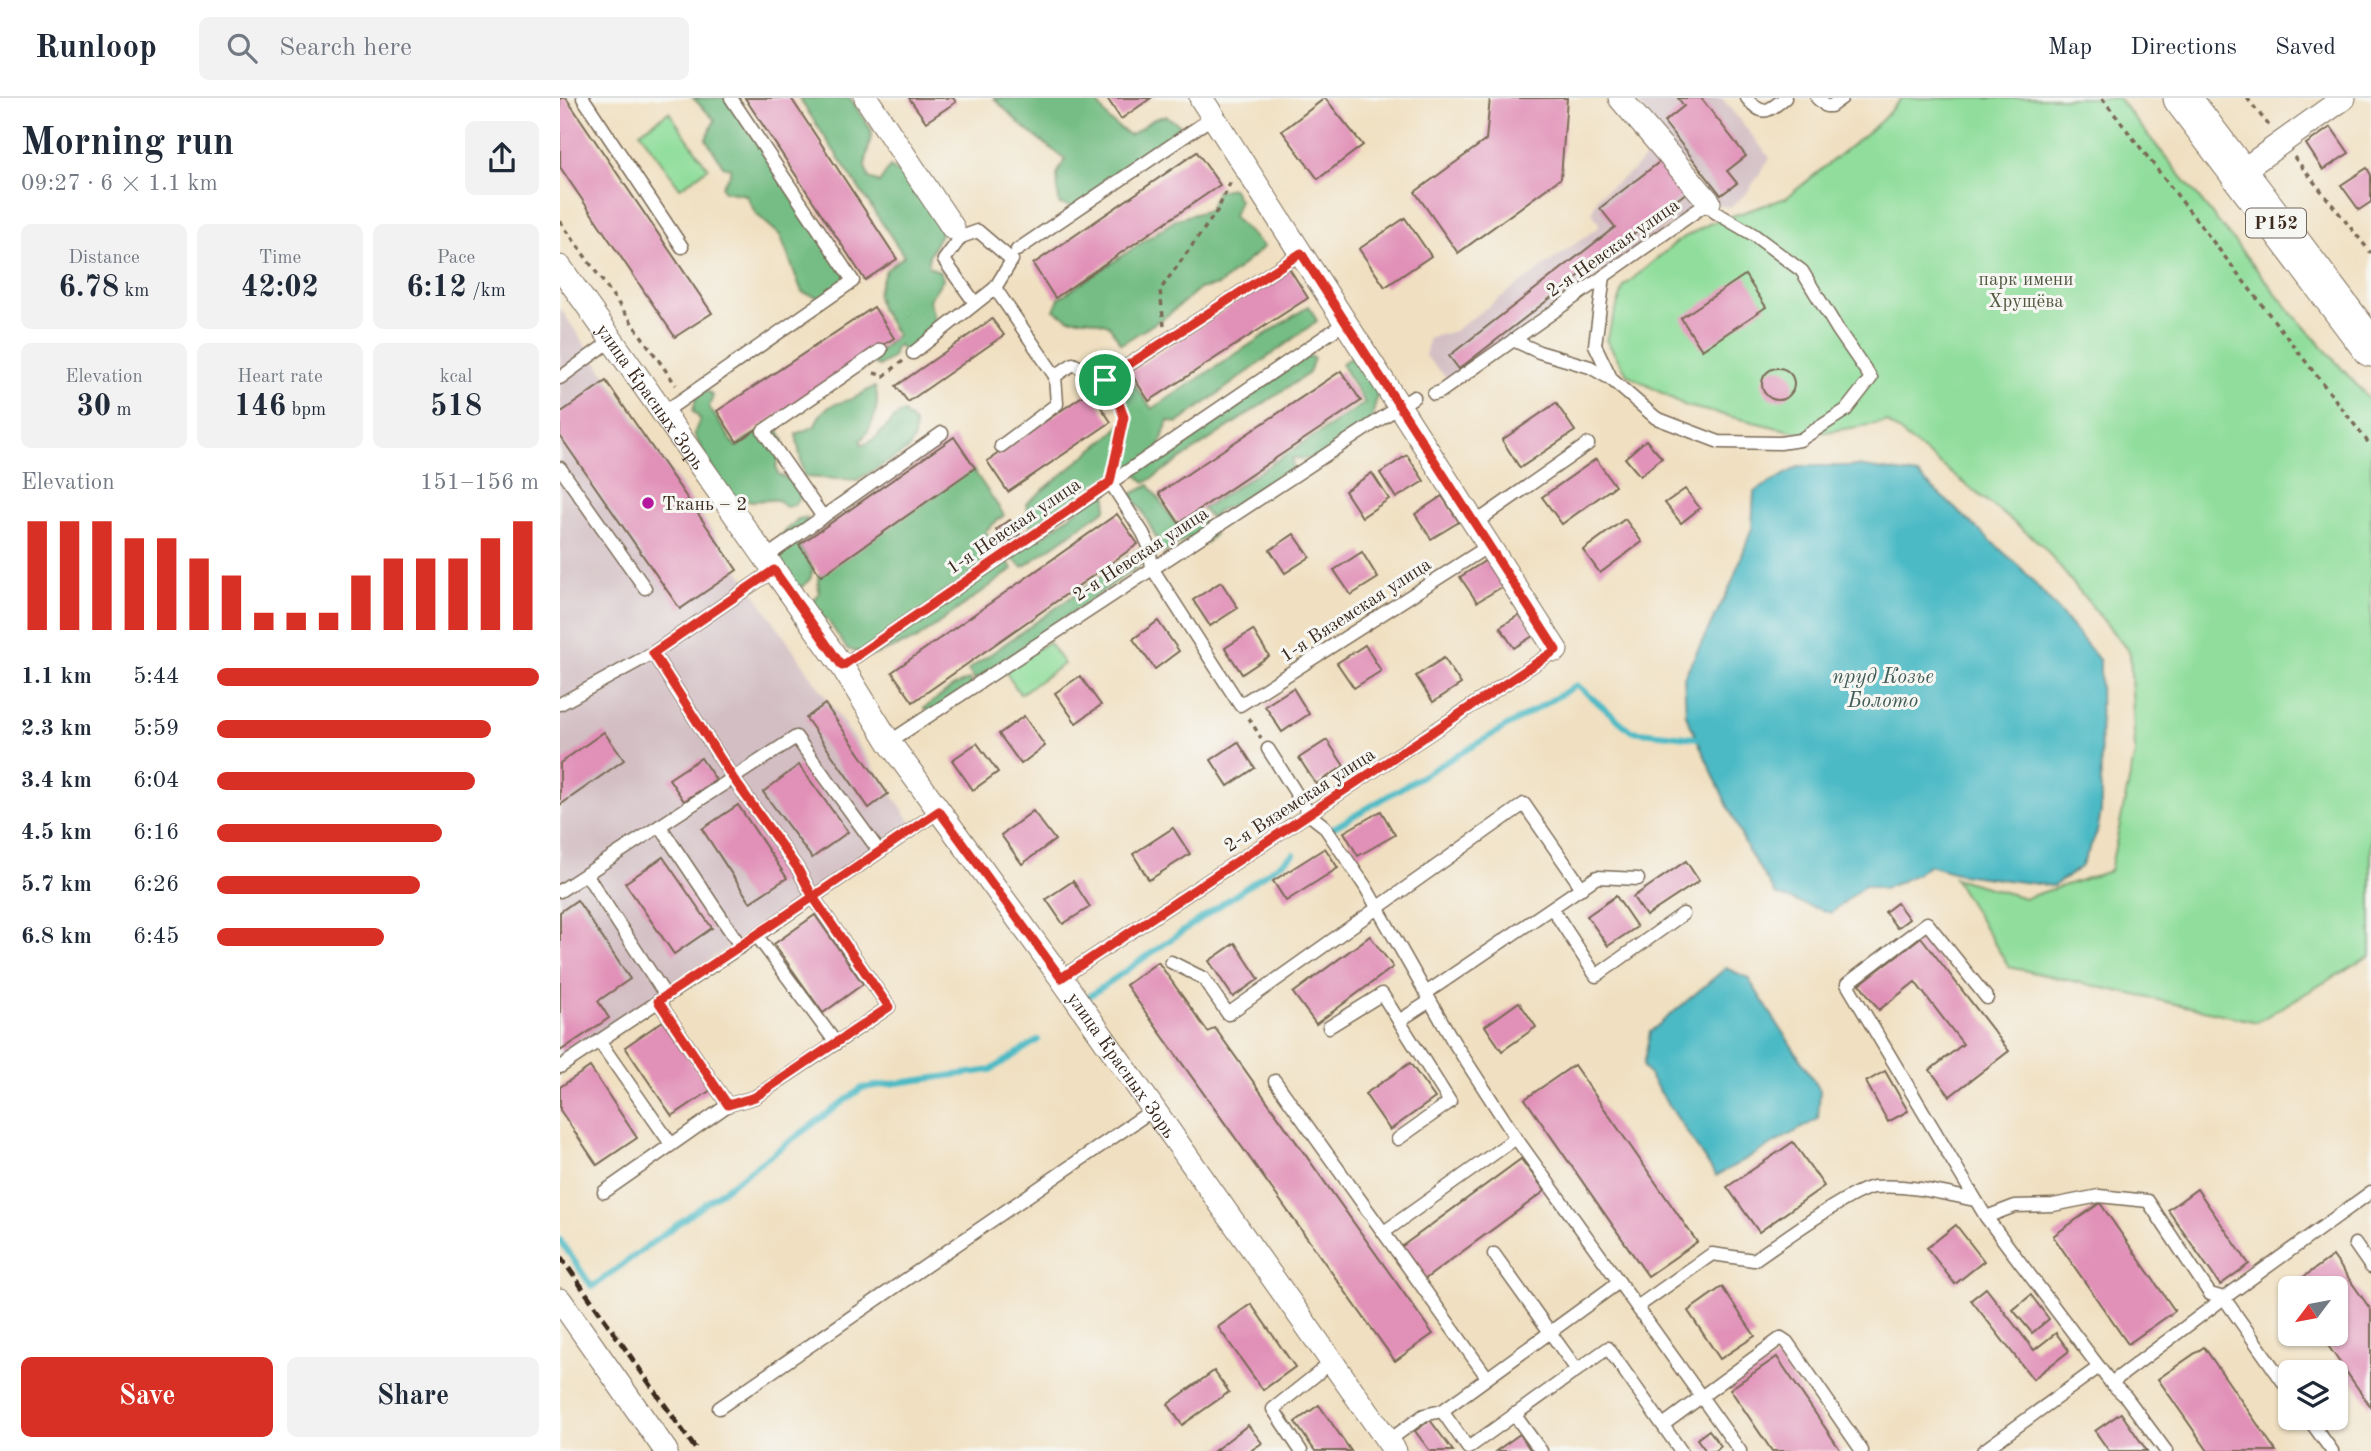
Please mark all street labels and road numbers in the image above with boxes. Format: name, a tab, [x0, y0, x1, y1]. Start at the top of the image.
street label: 2-я Невская улица	[1544, 196, 1684, 302]
road number: Р152	[2246, 208, 2306, 238]
street label: улица Красных Зорь	[591, 321, 707, 474]
street label: 1-я Невская улица	[944, 475, 1085, 579]
street label: 2-я Невская улица	[1070, 504, 1213, 606]
street label: 1-я Вяземская улица	[1278, 555, 1436, 667]
street label: 2-я Вяземская улица	[1222, 745, 1380, 857]
street label: улица Красных Зорь	[1062, 990, 1178, 1143]

